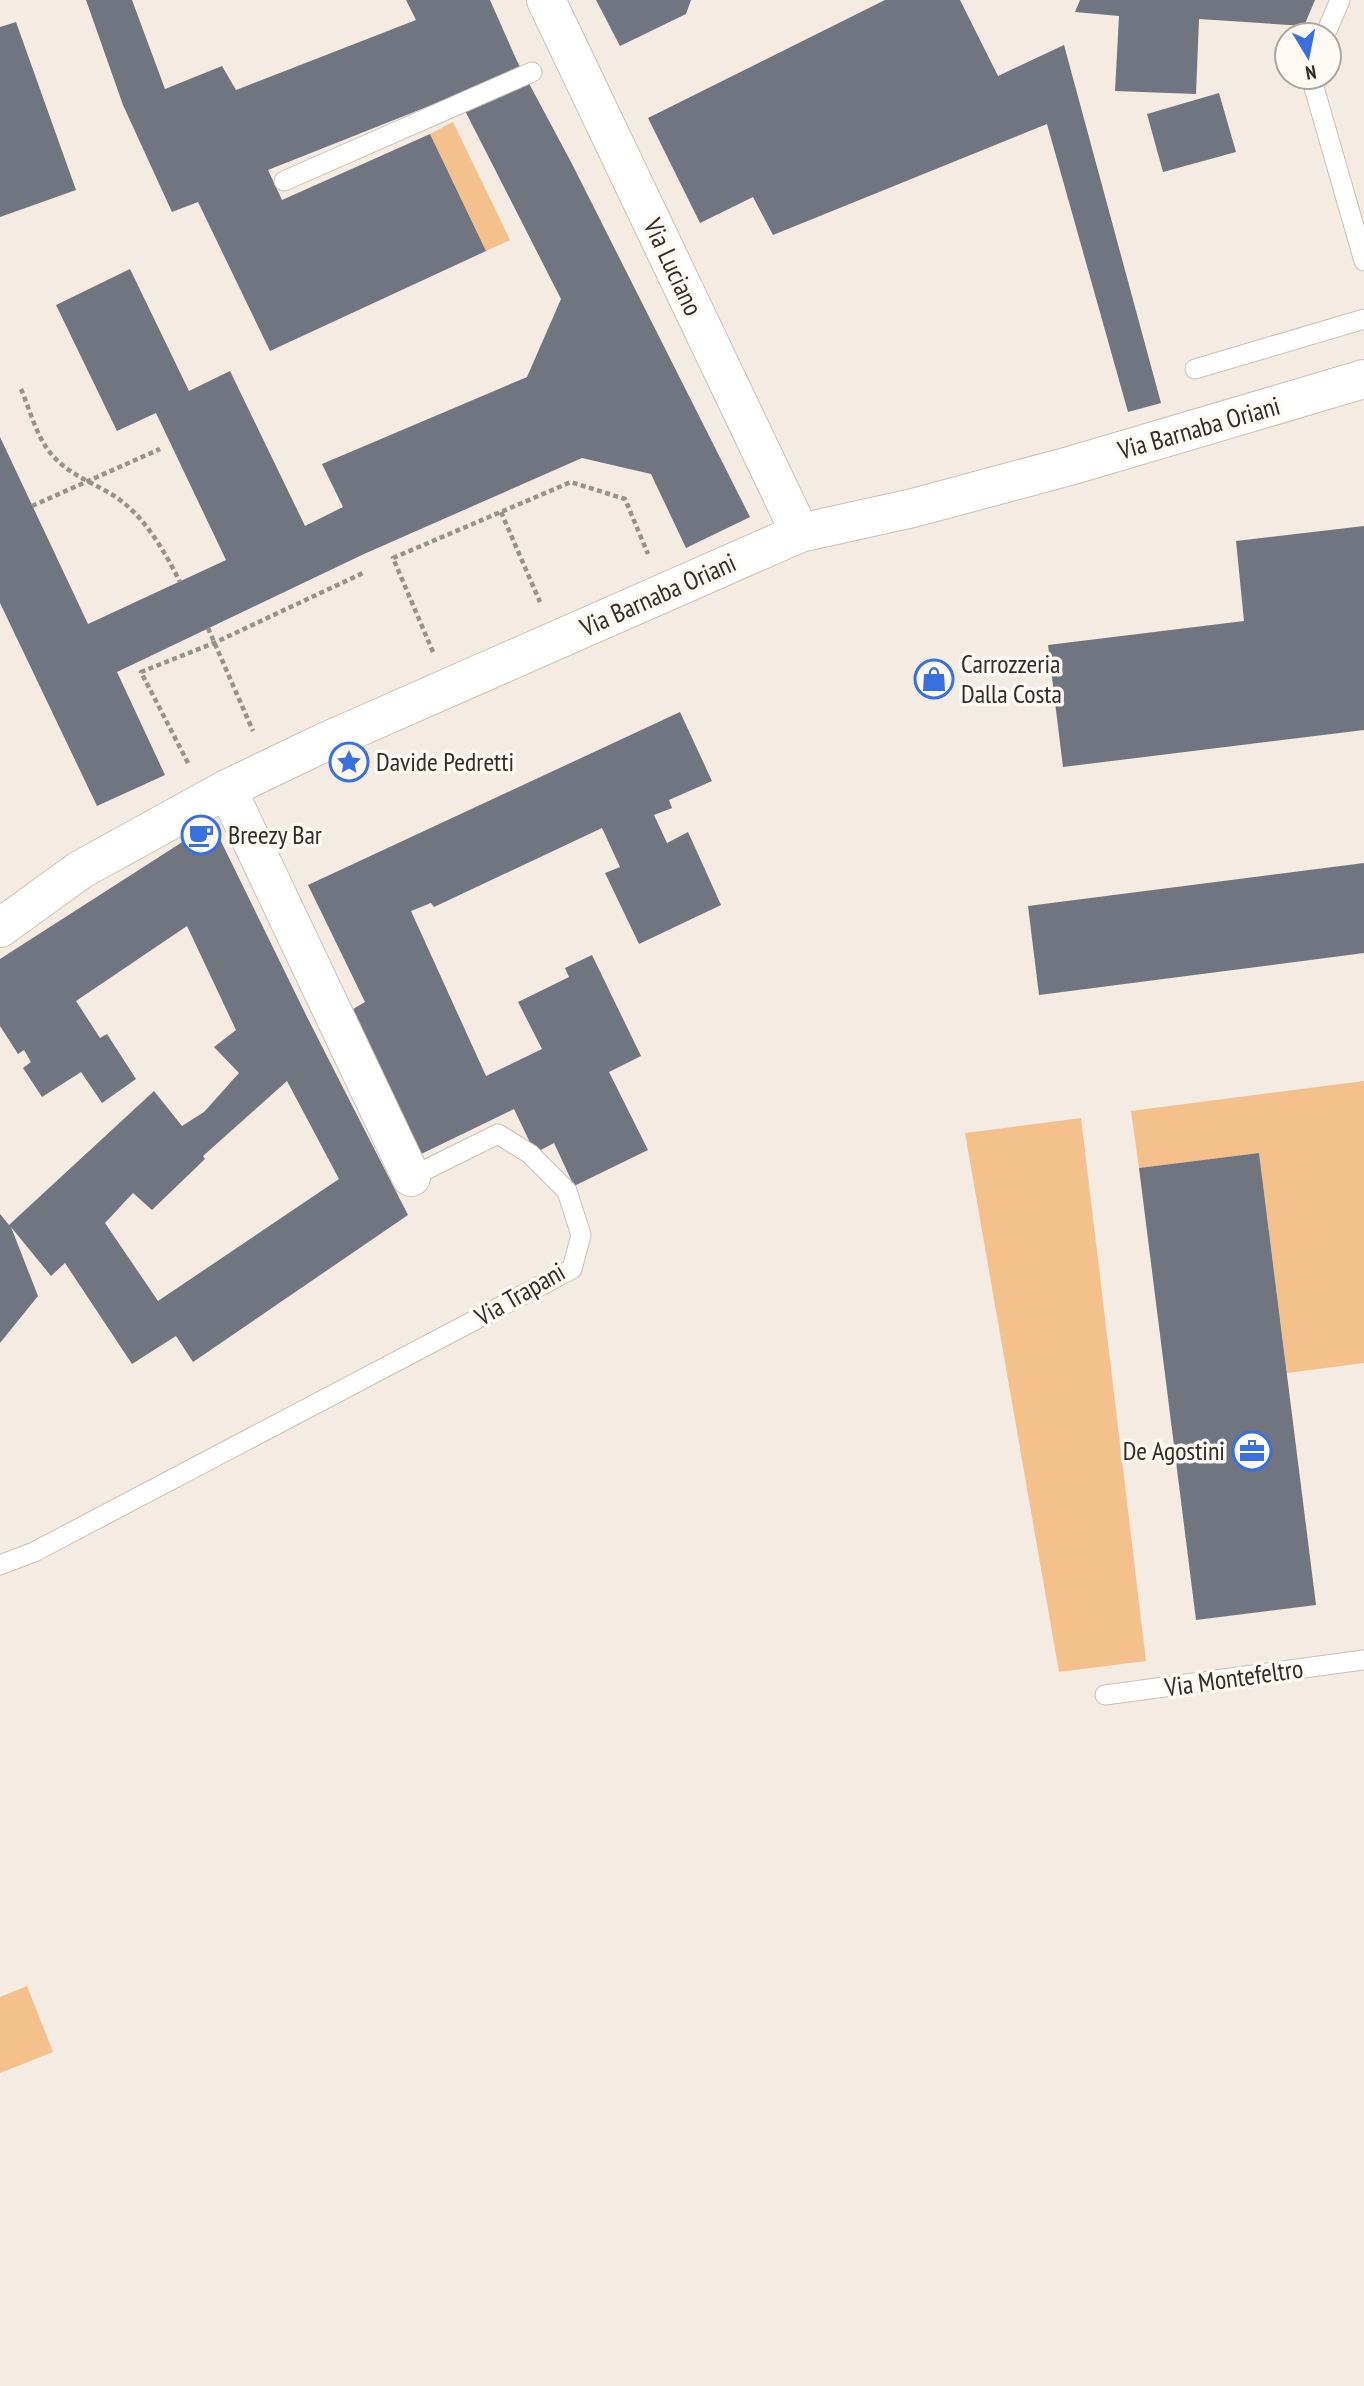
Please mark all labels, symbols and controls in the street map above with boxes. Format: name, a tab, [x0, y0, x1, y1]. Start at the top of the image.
north arrow	[1273, 21, 1343, 91]
text: N	[1304, 60, 1318, 85]
street label: Via Luciano	[636, 212, 710, 321]
street label: Via Barnaba Oriani	[1113, 389, 1284, 467]
street label: Via Barnaba Oriani	[574, 546, 741, 644]
place label: Carrozzeria Dalla Costa	[961, 647, 1062, 710]
shop icon: Carrozzeria Dalla Costa	[913, 658, 955, 700]
place icon: Davide Pedretti	[328, 741, 370, 783]
place label: Davide Pedretti	[376, 745, 514, 778]
cafe icon: Breezy Bar	[180, 814, 222, 856]
place label: Breezy Bar	[228, 818, 322, 851]
street label: Via Trapani	[468, 1255, 571, 1333]
office icon: De Agostini	[1231, 1430, 1273, 1472]
place label: De Agostini	[1123, 1434, 1225, 1467]
street label: Via Montefeltro	[1162, 1651, 1305, 1704]

